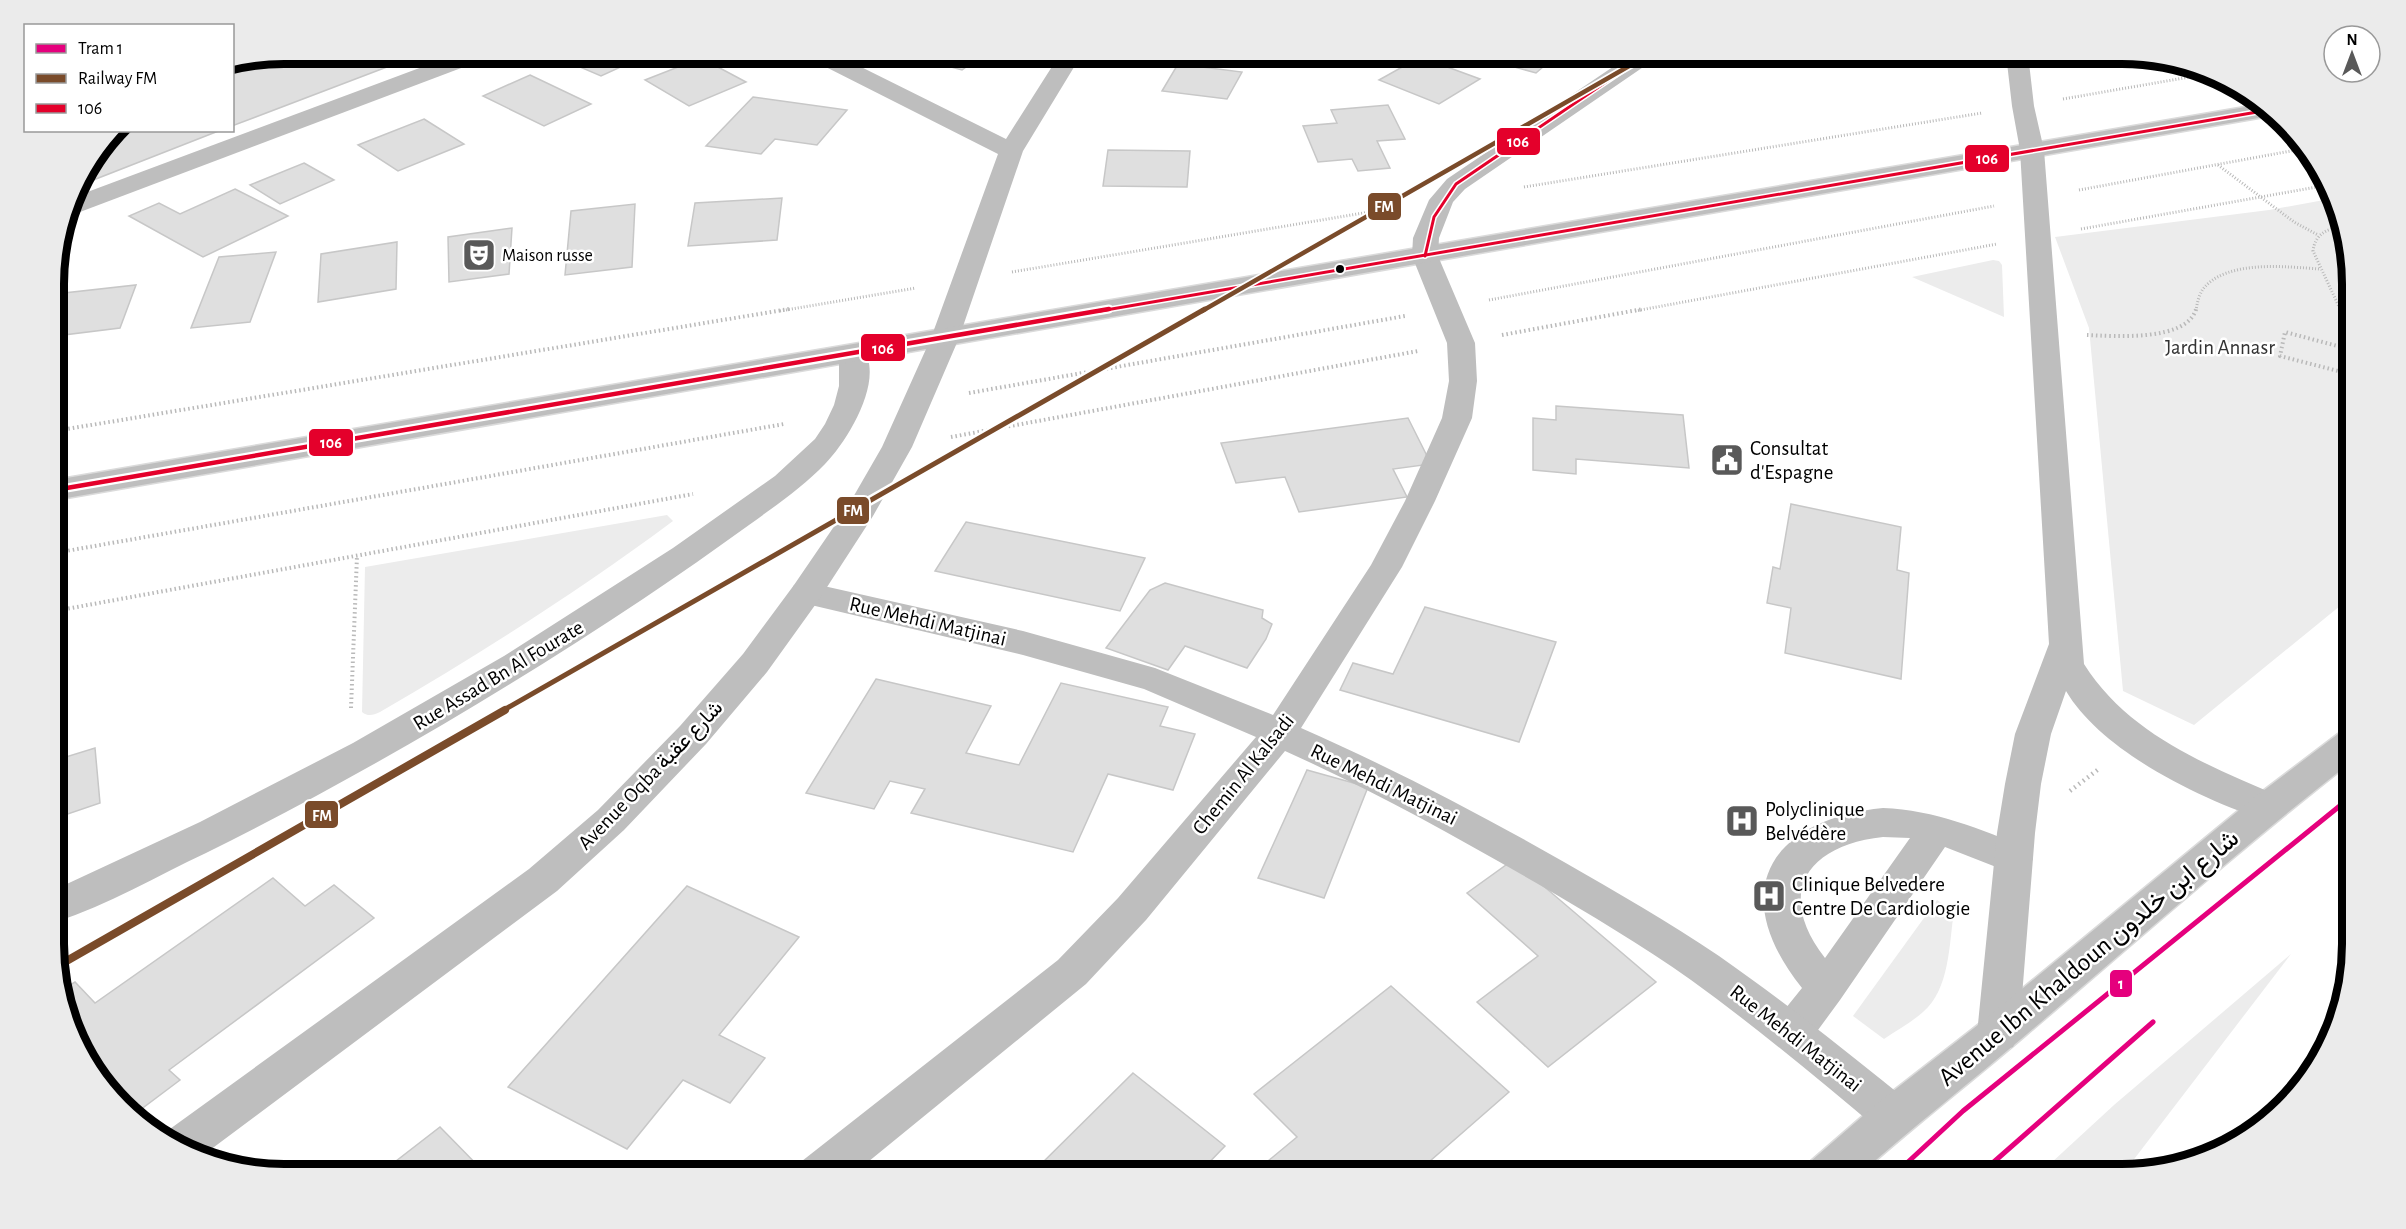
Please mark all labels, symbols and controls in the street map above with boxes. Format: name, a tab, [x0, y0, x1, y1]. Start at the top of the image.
legend	[24, 24, 234, 132]
north arrow	[2322, 24, 2382, 84]
text: N	[2346, 32, 2358, 48]
text: Tram 1	[78, 40, 123, 58]
text: Railway FM	[78, 70, 157, 88]
text: 106	[78, 100, 102, 118]
line badge: 106	[1496, 127, 1541, 156]
text: 106	[1507, 134, 1529, 150]
line badge: 106	[1964, 144, 2010, 173]
text: 106	[1976, 151, 1998, 167]
line badge: FM	[1367, 192, 1402, 221]
text: FM	[1374, 199, 1394, 215]
theatre icon: Maison russe	[461, 237, 497, 273]
place label: Maison russe	[502, 247, 593, 265]
unlabelled marker	[1334, 263, 1346, 275]
line badge: 106	[860, 333, 906, 362]
park label: Jardin Annasr	[2165, 337, 2275, 358]
text: 106	[872, 341, 894, 357]
line badge: 106	[308, 428, 354, 457]
text: 106	[320, 435, 342, 451]
place label: Consultat d'Espagne	[1750, 438, 1833, 483]
public building icon: Consultat d'Espagne	[1709, 442, 1745, 478]
line badge: FM	[836, 496, 870, 525]
text: FM	[843, 503, 863, 519]
street label: Rue Mehdi Matjinai	[847, 593, 1008, 650]
street label: Rue Assad Bn Al Fourate	[410, 616, 587, 735]
street label: Avenue Oqba شارع عقبة	[574, 697, 729, 856]
street label: Chemin Al Kalsadi	[1189, 710, 1298, 838]
street label: Rue Mehdi Matjinai	[1307, 740, 1460, 829]
place label: Polyclinique Belvédère	[1765, 799, 1865, 844]
line badge: FM	[304, 800, 339, 829]
hospital icon: Polyclinique Belvédère	[1724, 803, 1760, 839]
text: FM	[312, 808, 332, 824]
street label: Avenue Ibn Khaldoun شارع ابن خلدون	[1934, 825, 2246, 1094]
place label: Clinique Belvedere Centre De Cardiologie	[1792, 874, 1970, 919]
hospital icon: Clinique Belvedere Centre De Cardiologie	[1751, 878, 1787, 914]
line badge: 1	[2109, 969, 2133, 998]
text: 1	[2118, 976, 2124, 992]
street label: Rue Mehdi Matjinai	[1726, 981, 1865, 1096]

